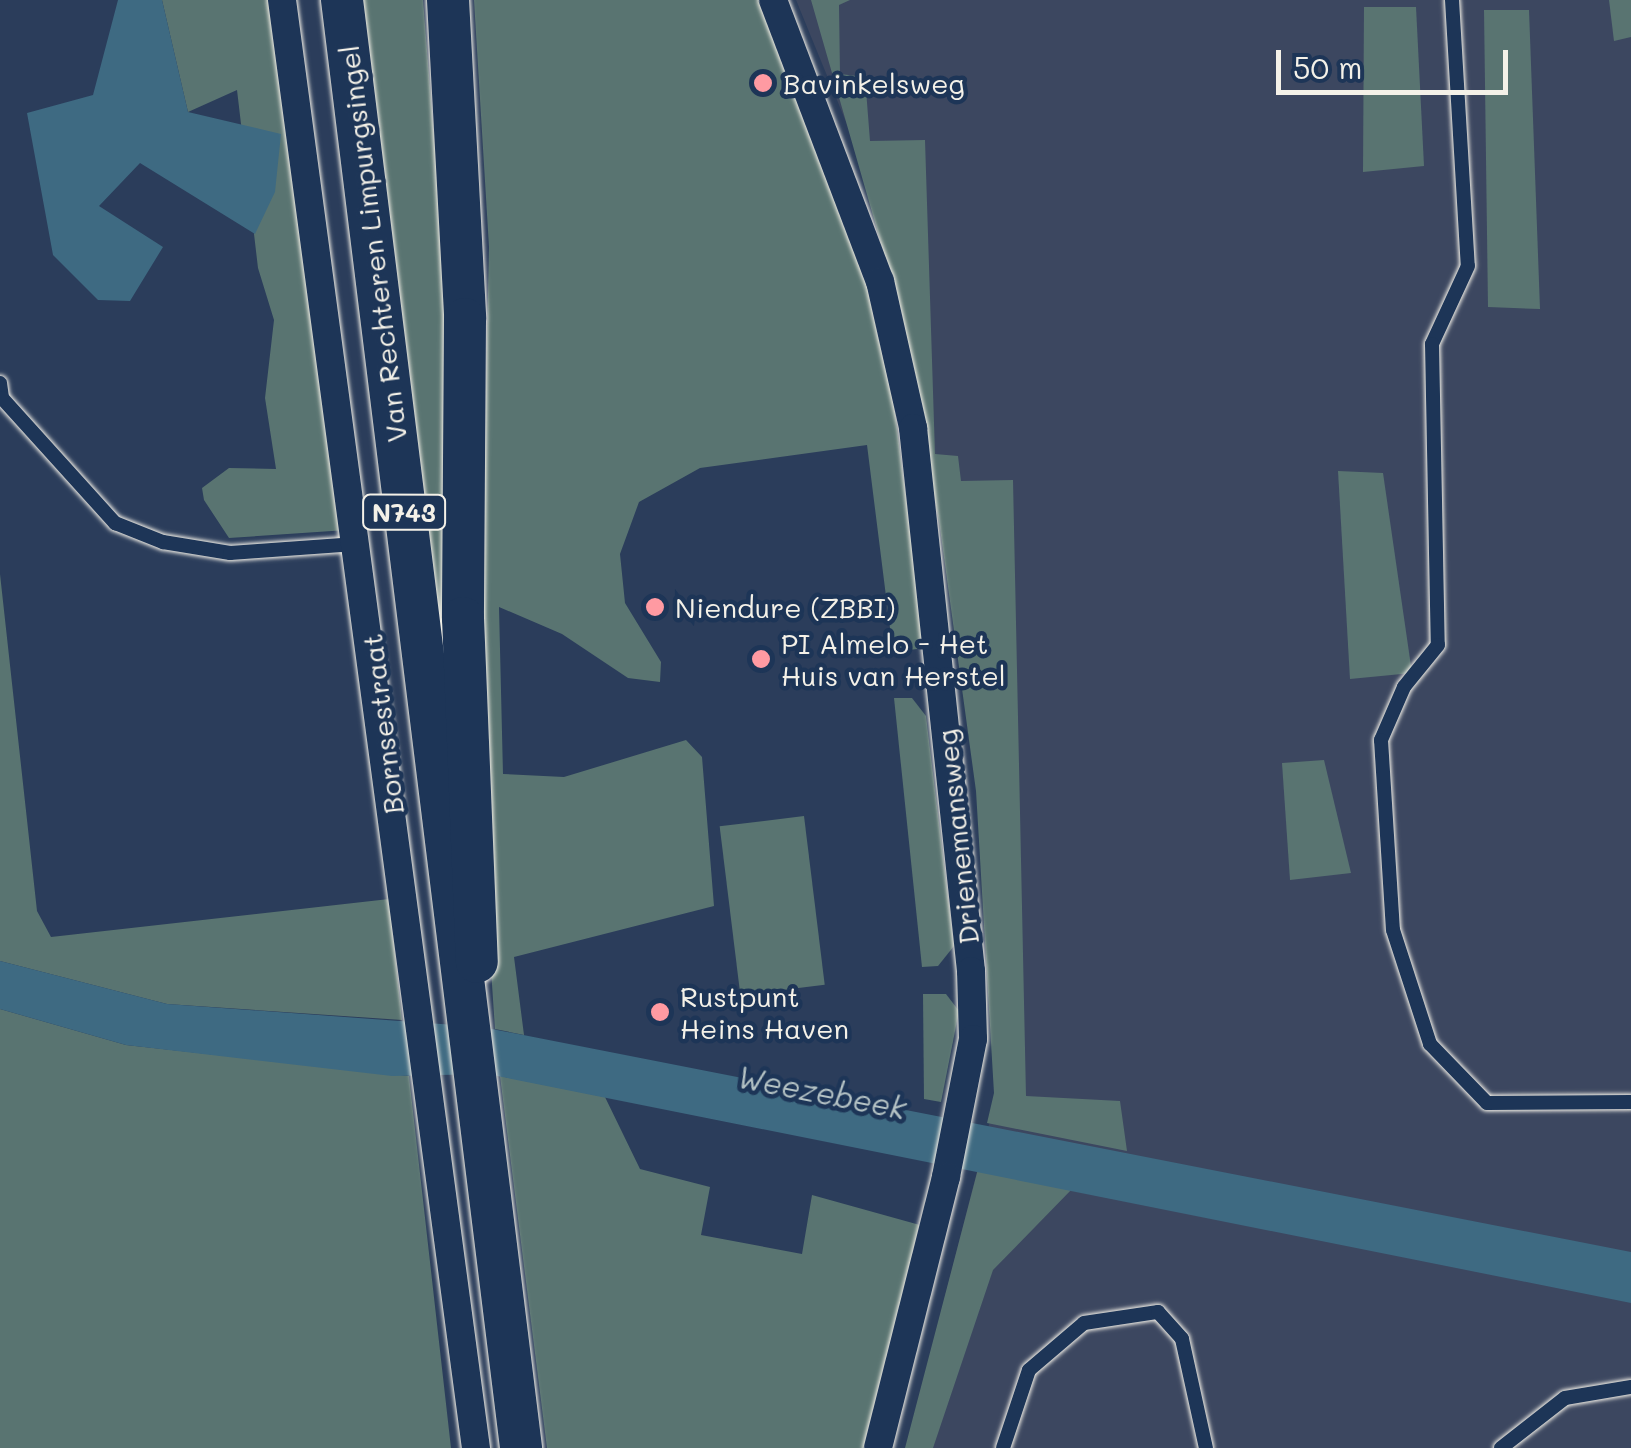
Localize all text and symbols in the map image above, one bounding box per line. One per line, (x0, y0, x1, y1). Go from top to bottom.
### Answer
scale bar (1281, 30, 1514, 92)
street label: Van Rechteren Limpurgsingel (331, 44, 413, 444)
text: 50 m (1293, 47, 1363, 87)
place label: Bavinkelsweg (783, 66, 965, 100)
marker: Bavinkelsweg (752, 72, 774, 94)
road number: N743 (362, 492, 446, 532)
place label: Niendure (ZBBI) (675, 590, 895, 624)
marker: Niendure (ZBBI) (644, 596, 666, 618)
place label: PI Almelo - Het Huis van Herstel (781, 626, 1006, 692)
street label: Bornsestraat (354, 632, 410, 816)
marker: PI Almelo - Het Huis van Herstel (750, 648, 772, 670)
street label: Drienemansweg (929, 728, 985, 946)
place label: Rustpunt Heins Haven (680, 979, 849, 1045)
marker: Rustpunt Heins Haven (649, 1001, 671, 1023)
water label: Weezebeek (735, 1058, 909, 1126)

